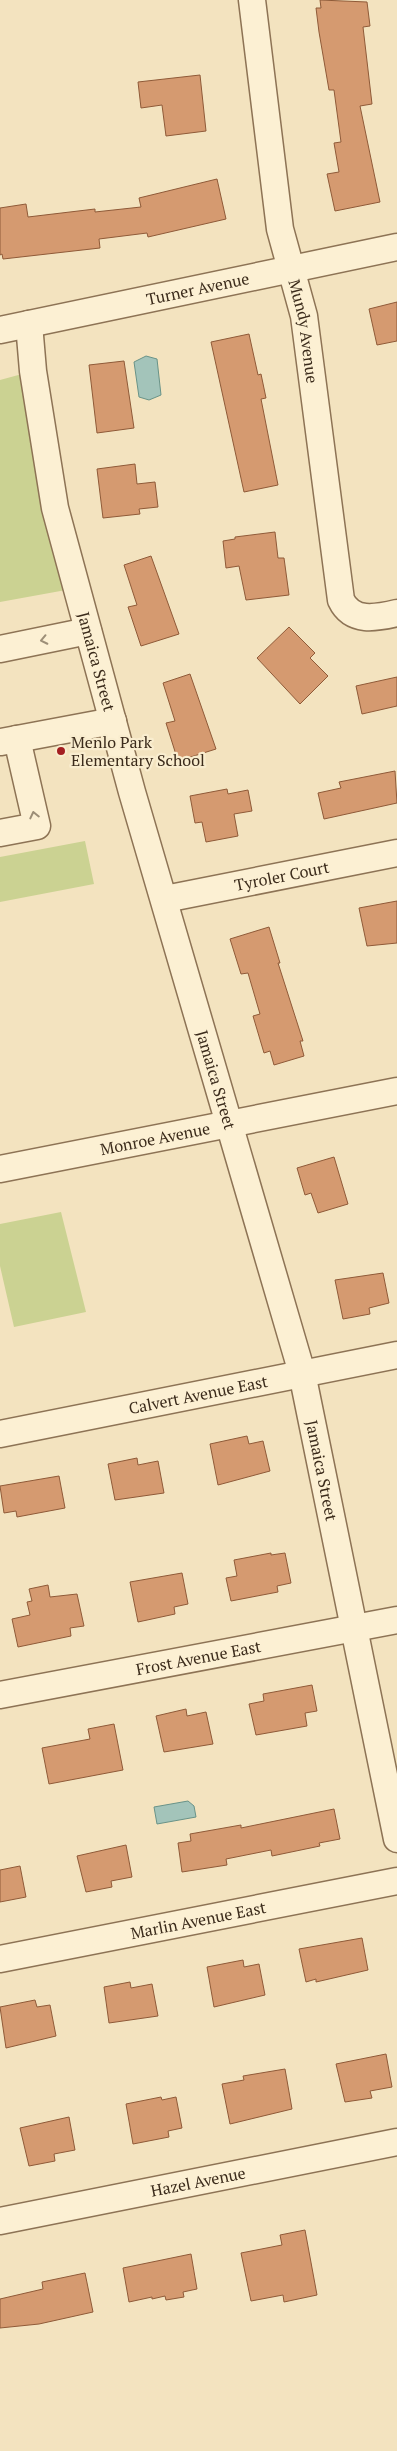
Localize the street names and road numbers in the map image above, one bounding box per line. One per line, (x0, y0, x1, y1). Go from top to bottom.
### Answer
street label: Turner Avenue (144, 267, 251, 310)
street label: Mundy Avenue (283, 277, 324, 385)
street label: Jamaica Street (73, 609, 121, 714)
street label: Tyroler Court (232, 856, 331, 896)
street label: Jamaica Street (191, 1027, 241, 1132)
street label: Monroe Avenue (98, 1117, 212, 1160)
street label: Calvert Avenue East (127, 1370, 270, 1419)
street label: Jamaica Street (301, 1418, 343, 1523)
street label: Frost Avenue East (134, 1635, 263, 1680)
street label: Marlin Avenue East (129, 1896, 268, 1944)
street label: Hazel Avenue (149, 2161, 247, 2202)

